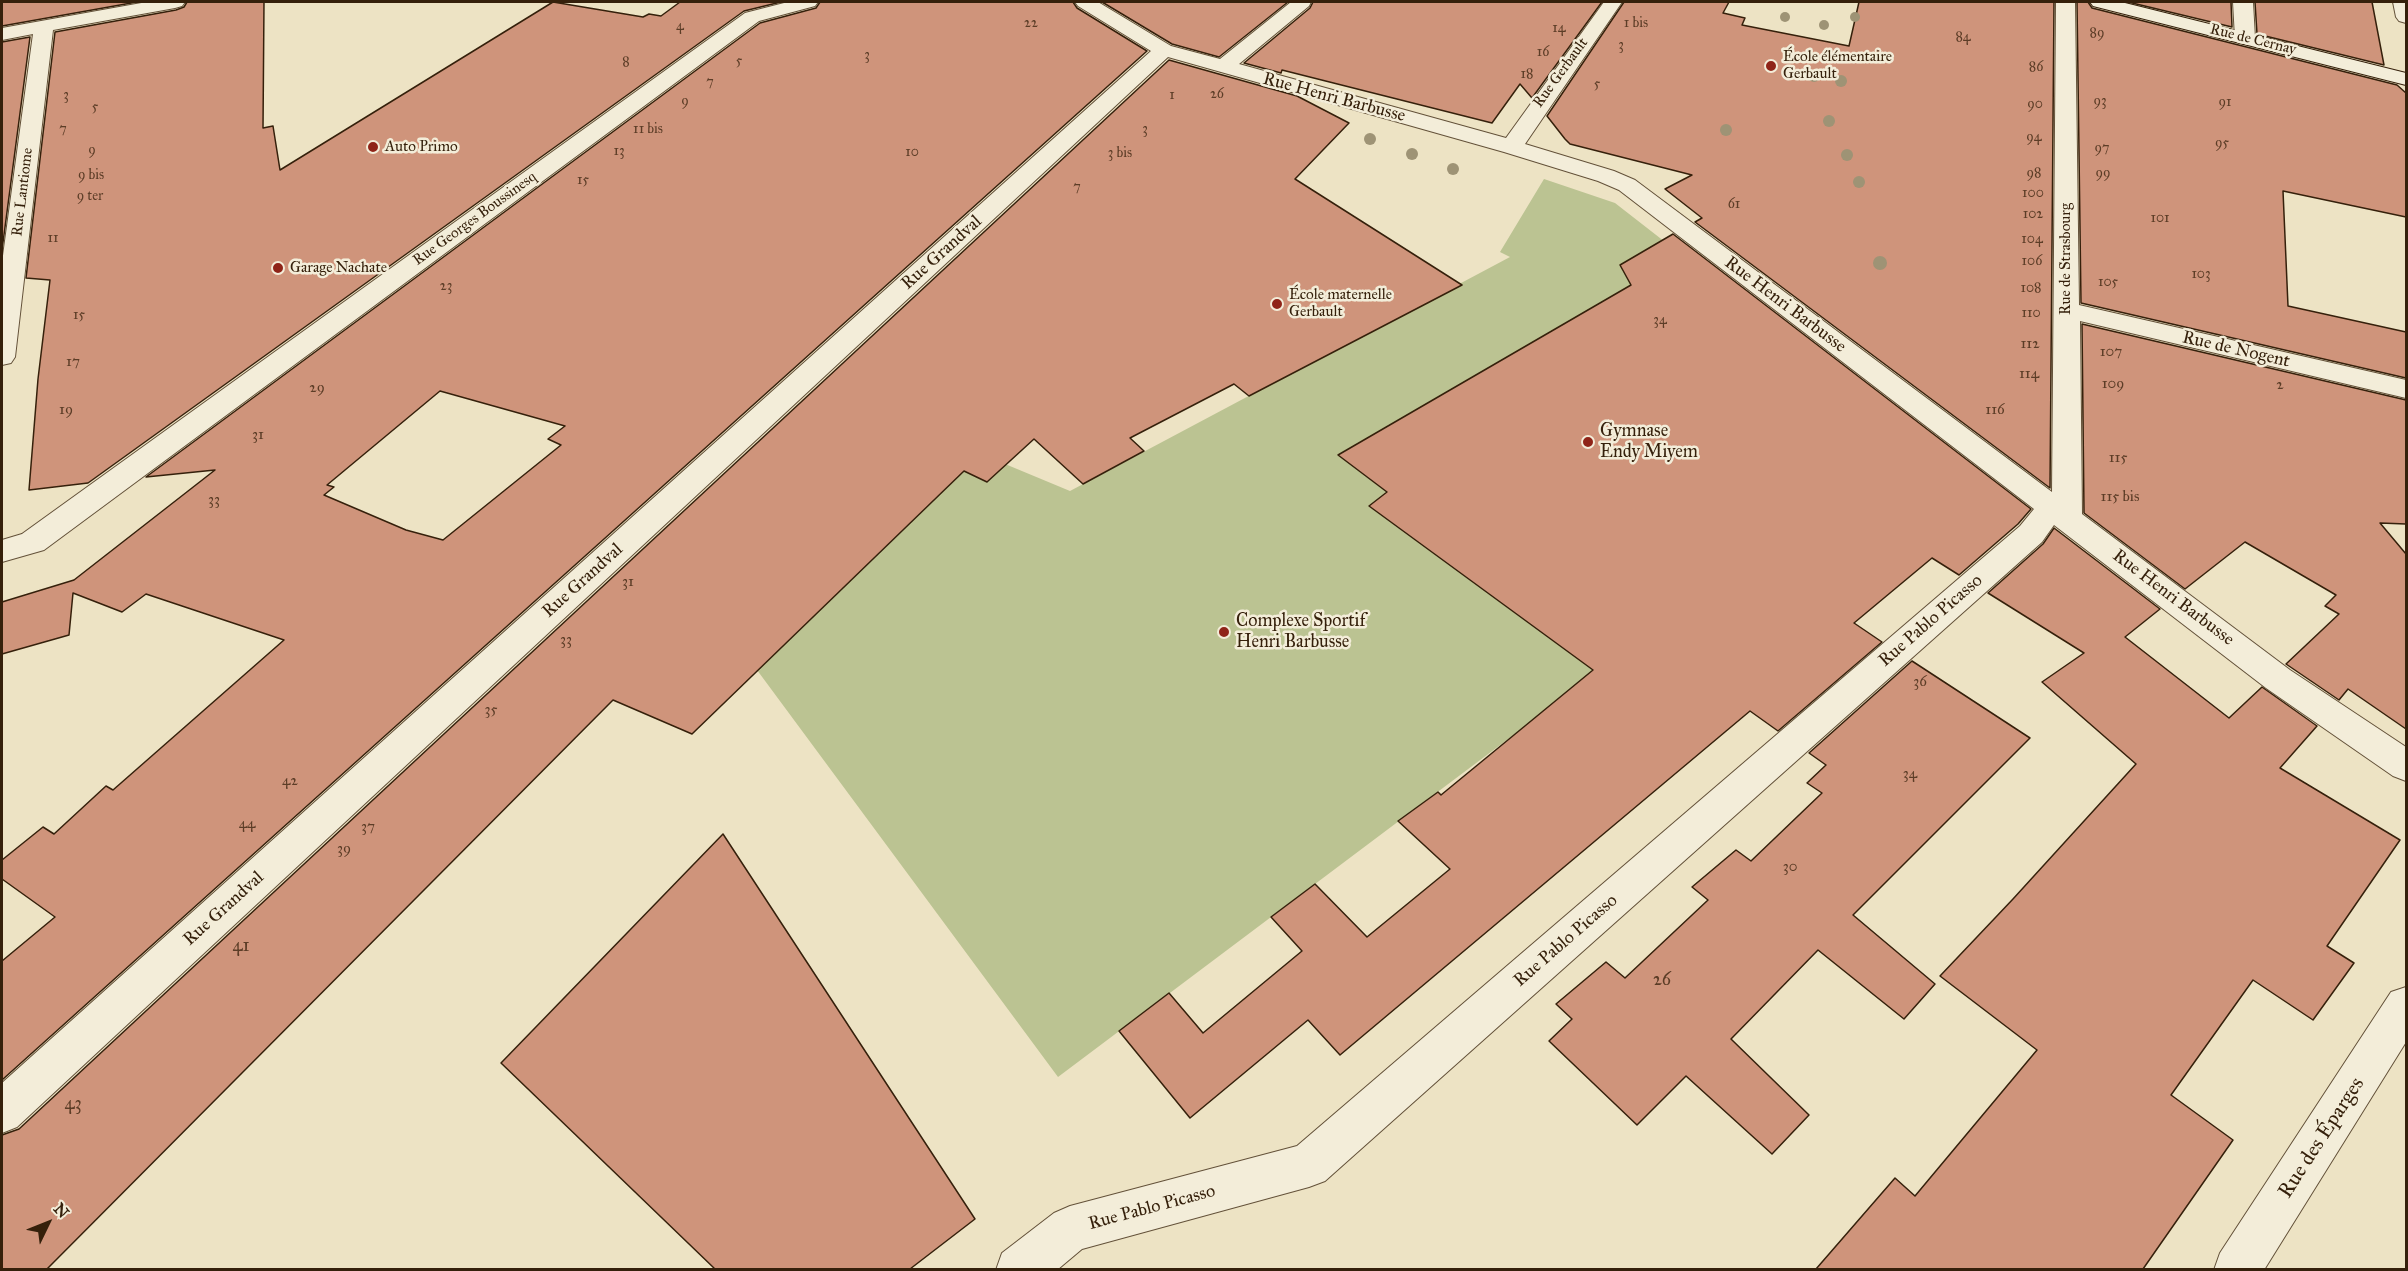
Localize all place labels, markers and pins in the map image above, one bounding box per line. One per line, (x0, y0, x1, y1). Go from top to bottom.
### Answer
place label: École élémentaire Gerbault (1783, 48, 1892, 83)
marker: École élémentaire Gerbault (1764, 59, 1778, 73)
place label: Auto Primo (385, 138, 458, 156)
marker: Auto Primo (366, 140, 380, 154)
place label: Garage Nachate (290, 259, 387, 277)
marker: Garage Nachate (271, 261, 285, 275)
place label: École maternelle Gerbault (1289, 286, 1392, 321)
marker: École maternelle Gerbault (1270, 297, 1284, 311)
place label: Gymnase Endy Miyem (1600, 421, 1698, 464)
marker: Gymnase Endy Miyem (1581, 435, 1595, 449)
place label: Complexe Sportif Henri Barbusse (1236, 611, 1366, 654)
marker: Complexe Sportif Henri Barbusse (1217, 625, 1231, 639)

